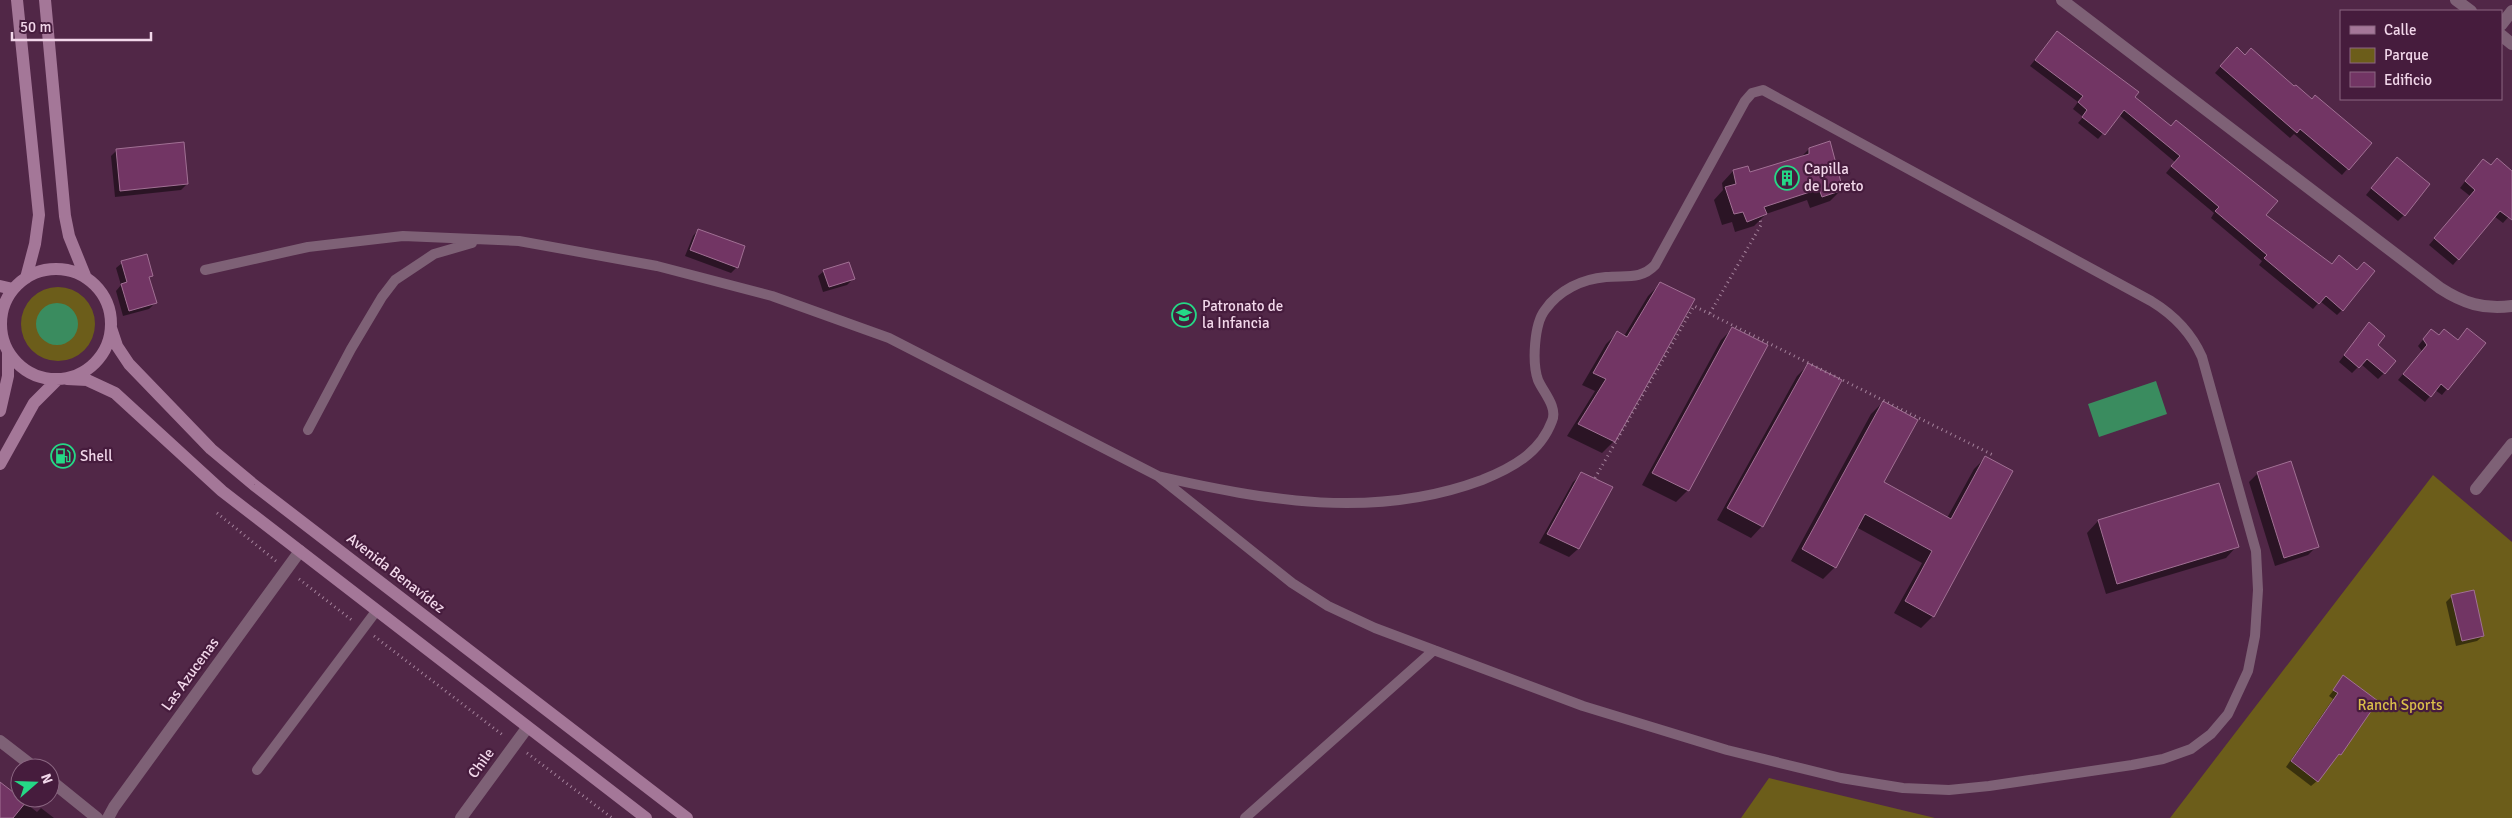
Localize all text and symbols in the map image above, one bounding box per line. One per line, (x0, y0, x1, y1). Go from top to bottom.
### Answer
scale bar (12, 10, 151, 42)
legend (2340, 10, 2502, 100)
text: 50 m (20, 18, 51, 36)
text: Calle (2384, 21, 2417, 39)
text: Parque (2384, 46, 2429, 64)
text: Edificio (2384, 71, 2432, 89)
place label: Capilla de Loreto (1804, 160, 1864, 195)
building icon: Capilla de Loreto (1774, 165, 1800, 191)
place label: Patronato de la Infancia (1202, 297, 1283, 332)
school or university icon: Patronato de la Infancia (1171, 302, 1197, 328)
fuel station icon: Shell (50, 443, 76, 469)
place label: Shell (80, 447, 113, 465)
street label: Avenida Benavídez (343, 529, 449, 617)
street label: Las Azucenas (157, 634, 223, 714)
park label: Ranch Sports (2358, 696, 2443, 714)
street label: Chile (464, 744, 498, 782)
north arrow (10, 758, 60, 808)
text: N (37, 771, 56, 786)

